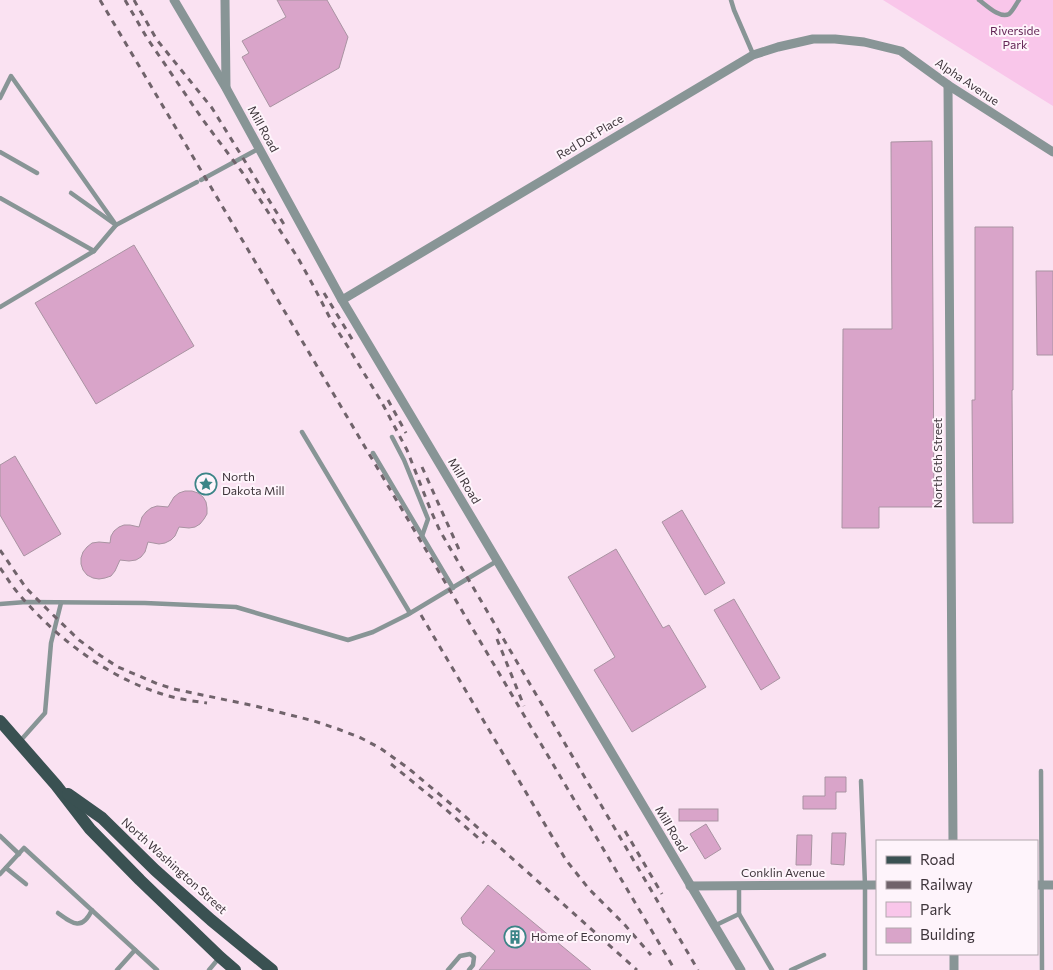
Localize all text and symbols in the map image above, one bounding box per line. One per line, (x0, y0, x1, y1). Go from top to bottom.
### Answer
park label: Riverside Park (990, 23, 1040, 51)
street label: Alpha Avenue (933, 55, 1002, 108)
street label: Mill Road (245, 103, 282, 154)
street label: Red Dot Place (554, 111, 625, 162)
street label: North 6th Street (930, 418, 944, 508)
street label: Mill Road (446, 455, 484, 506)
place label: North Dakota Mill (222, 469, 285, 497)
place icon: North Dakota Mill (194, 472, 218, 496)
street label: Mill Road (653, 803, 691, 854)
street label: North Washington Street (119, 814, 230, 916)
legend (876, 840, 1038, 955)
text: Road (920, 850, 955, 868)
street label: Conklin Avenue (741, 865, 825, 879)
text: Railway (920, 875, 973, 893)
text: Park (920, 900, 951, 918)
building icon: Home of Economy (503, 925, 527, 949)
text: Building (920, 925, 975, 943)
place label: Home of Economy (531, 929, 631, 943)

